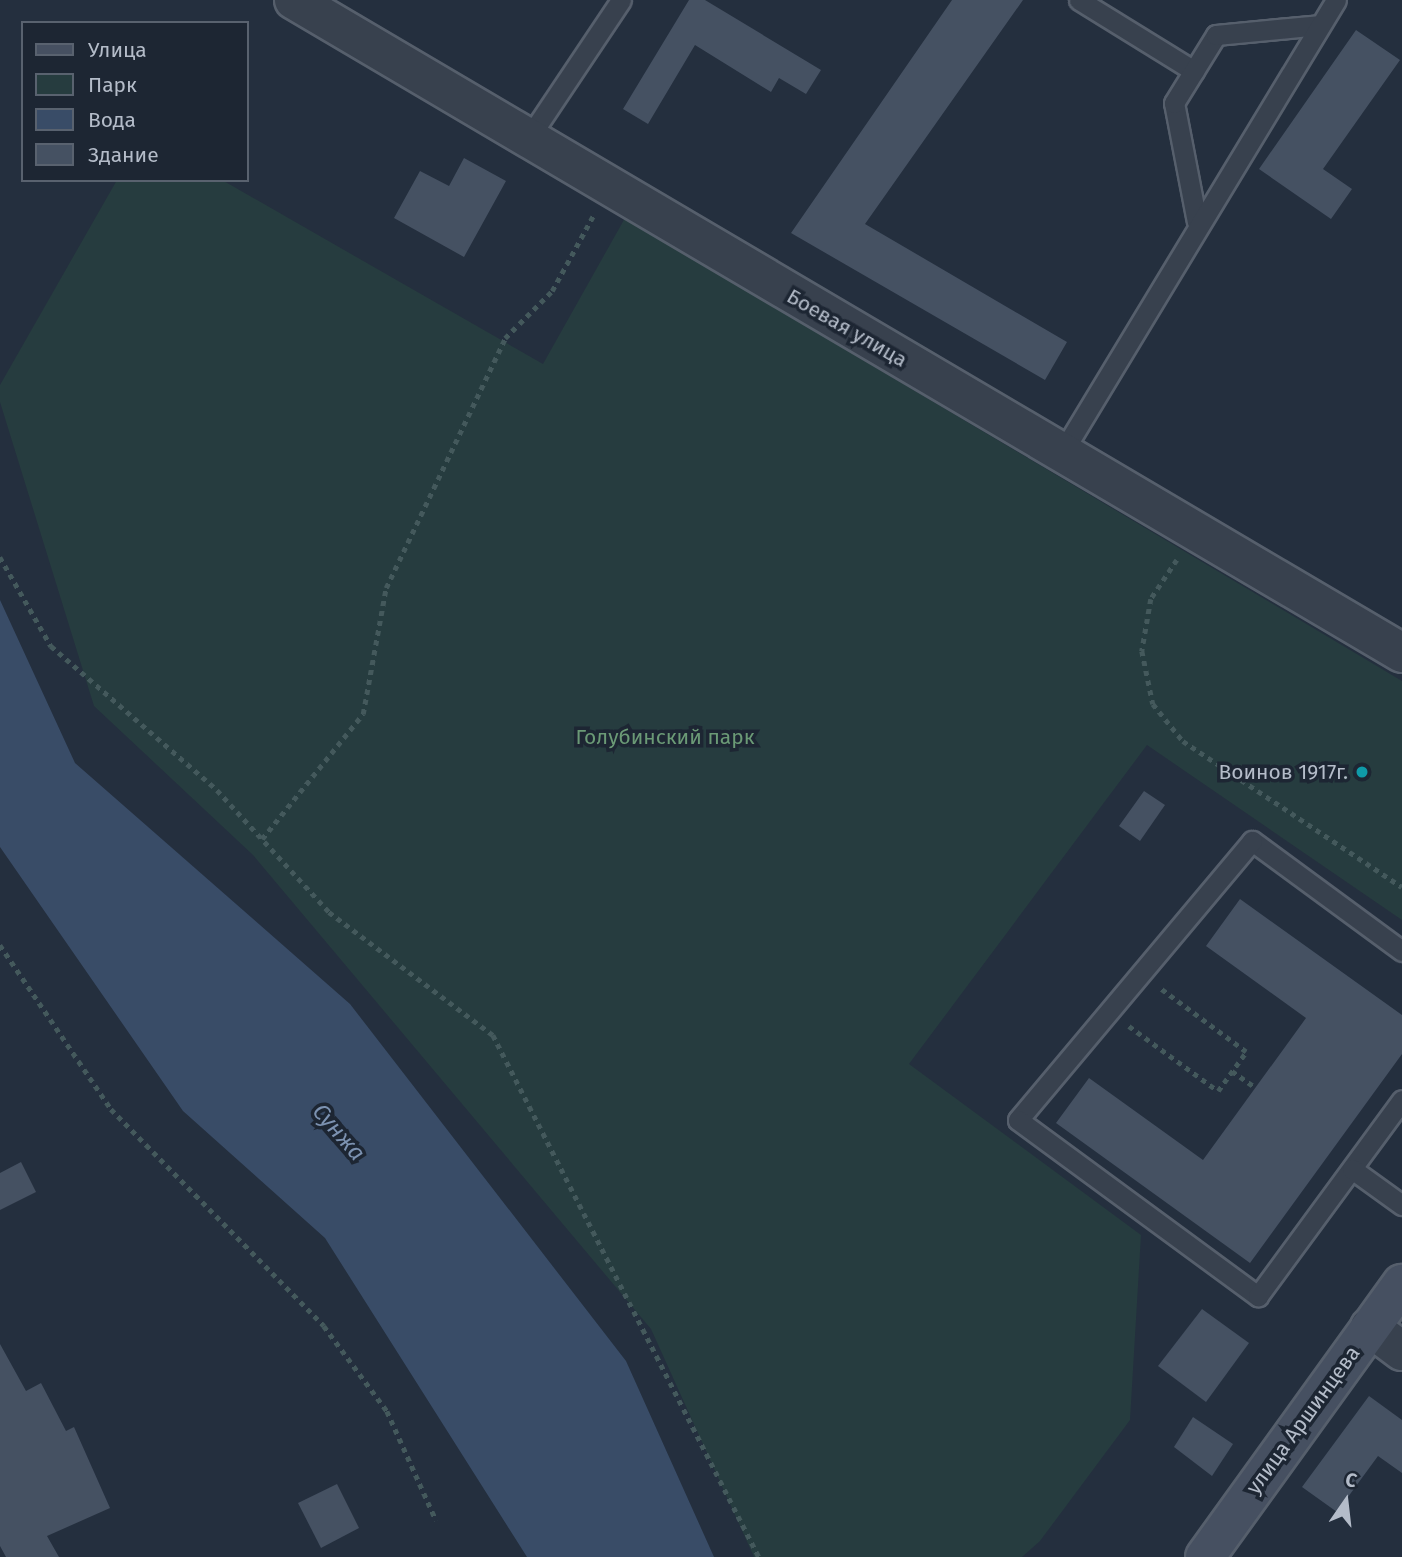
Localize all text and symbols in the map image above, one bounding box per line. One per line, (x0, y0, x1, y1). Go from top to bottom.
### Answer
legend (21, 21, 248, 182)
text: Улица (88, 37, 147, 63)
text: Парк (88, 72, 137, 98)
text: Вода (88, 107, 136, 133)
text: Здание (88, 142, 159, 168)
street label: Боевая улица (782, 283, 912, 373)
park label: Голубинский парк (575, 724, 755, 750)
place label: Воинов 1917г. (1218, 759, 1348, 785)
marker: Воинов 1917г. (1354, 764, 1370, 780)
water label: Сунжа (307, 1098, 371, 1166)
street label: улица Аршинцева (1241, 1341, 1365, 1499)
north arrow (1311, 1466, 1381, 1536)
text: С (1343, 1468, 1359, 1493)

